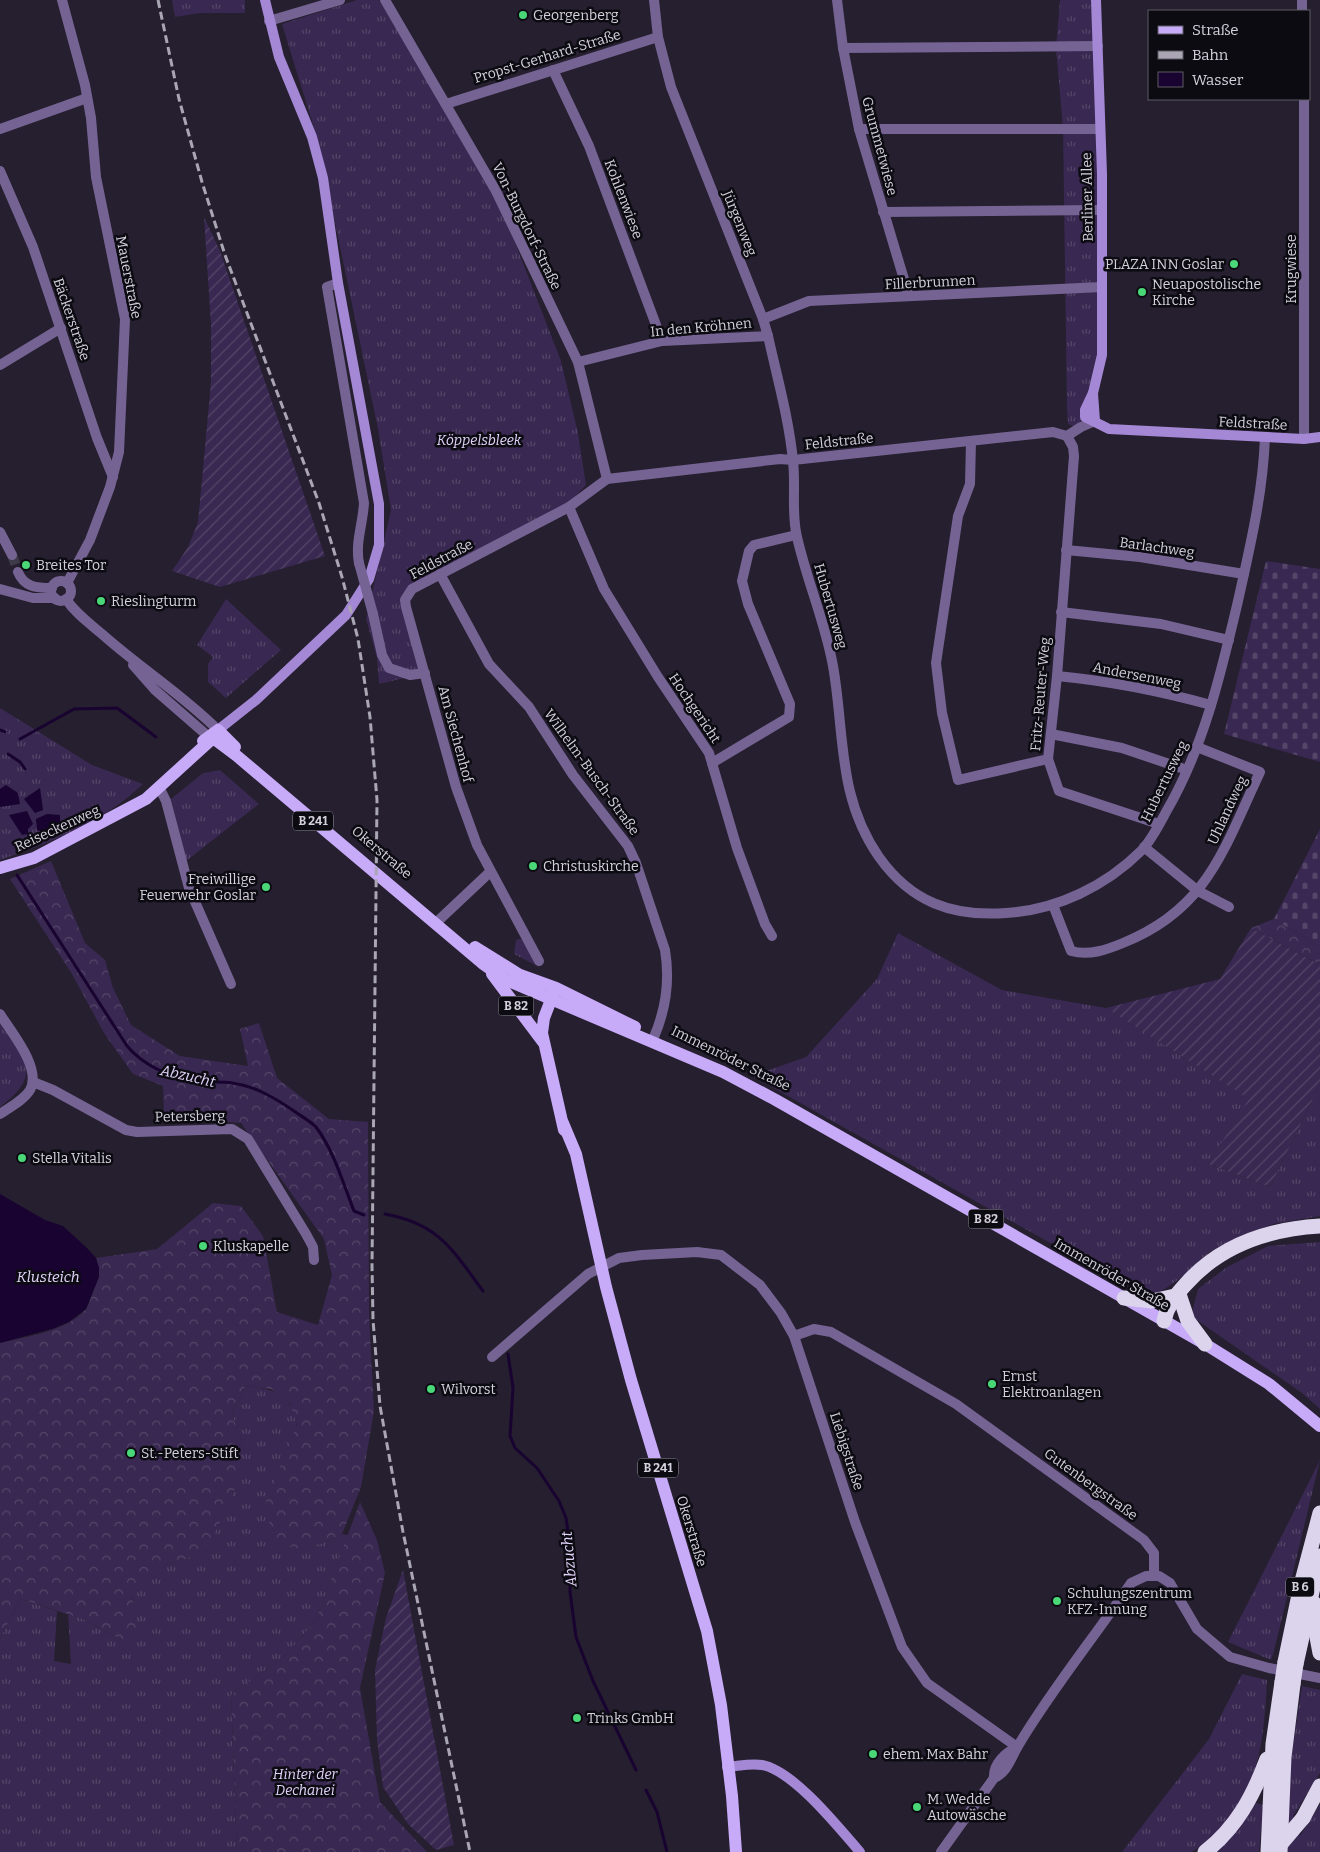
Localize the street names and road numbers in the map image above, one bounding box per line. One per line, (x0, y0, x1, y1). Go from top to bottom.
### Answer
street label: Propst-Gerhard-Straße (472, 26, 623, 87)
street label: Grummetwiese (858, 95, 901, 197)
street label: Berliner Allee (1078, 152, 1097, 242)
street label: Kohlenwiese (601, 157, 646, 241)
street label: Von-Burgdorf-Straße (488, 160, 565, 293)
street label: Jürgenweg (718, 187, 760, 259)
street label: Mauerstraße (112, 234, 145, 320)
street label: Krugwiese (1283, 234, 1300, 304)
street label: Fillerbrunnen (884, 272, 976, 293)
street label: Bäckerstraße (49, 276, 94, 363)
street label: In den Kröhnen (650, 315, 753, 340)
street label: Feldstraße (1218, 413, 1288, 434)
street label: Feldstraße (804, 429, 874, 454)
street label: Barlachweg (1118, 534, 1196, 561)
street label: Feldstraße (407, 536, 476, 583)
street label: Hubertusweg (810, 561, 851, 651)
street label: Fritz-Reuter-Weg (1027, 636, 1054, 752)
street label: Andersenweg (1091, 659, 1183, 692)
street label: Hochgericht (665, 670, 724, 747)
street label: Am Siechenhof (434, 684, 477, 785)
street label: Wilhelm-Busch-Straße (540, 706, 643, 839)
street label: Hubertusweg (1137, 738, 1192, 825)
street label: Uhlandweg (1204, 773, 1251, 847)
street label: Reiseckenweg (12, 801, 103, 856)
road number: B 241 (293, 811, 333, 830)
street label: Okerstraße (348, 822, 415, 882)
road number: B 82 (498, 996, 534, 1016)
street label: Immenröder Straße (668, 1022, 793, 1095)
street label: Petersberg (155, 1107, 226, 1126)
road number: B 82 (968, 1210, 1004, 1228)
street label: Immenröder Straße (1051, 1234, 1172, 1314)
street label: Liebigstraße (826, 1410, 867, 1492)
street label: Gutenbergstraße (1041, 1445, 1141, 1524)
road number: B 241 (638, 1459, 678, 1478)
street label: Okerstraße (673, 1494, 710, 1569)
road number: B 6 (1286, 1578, 1314, 1596)

